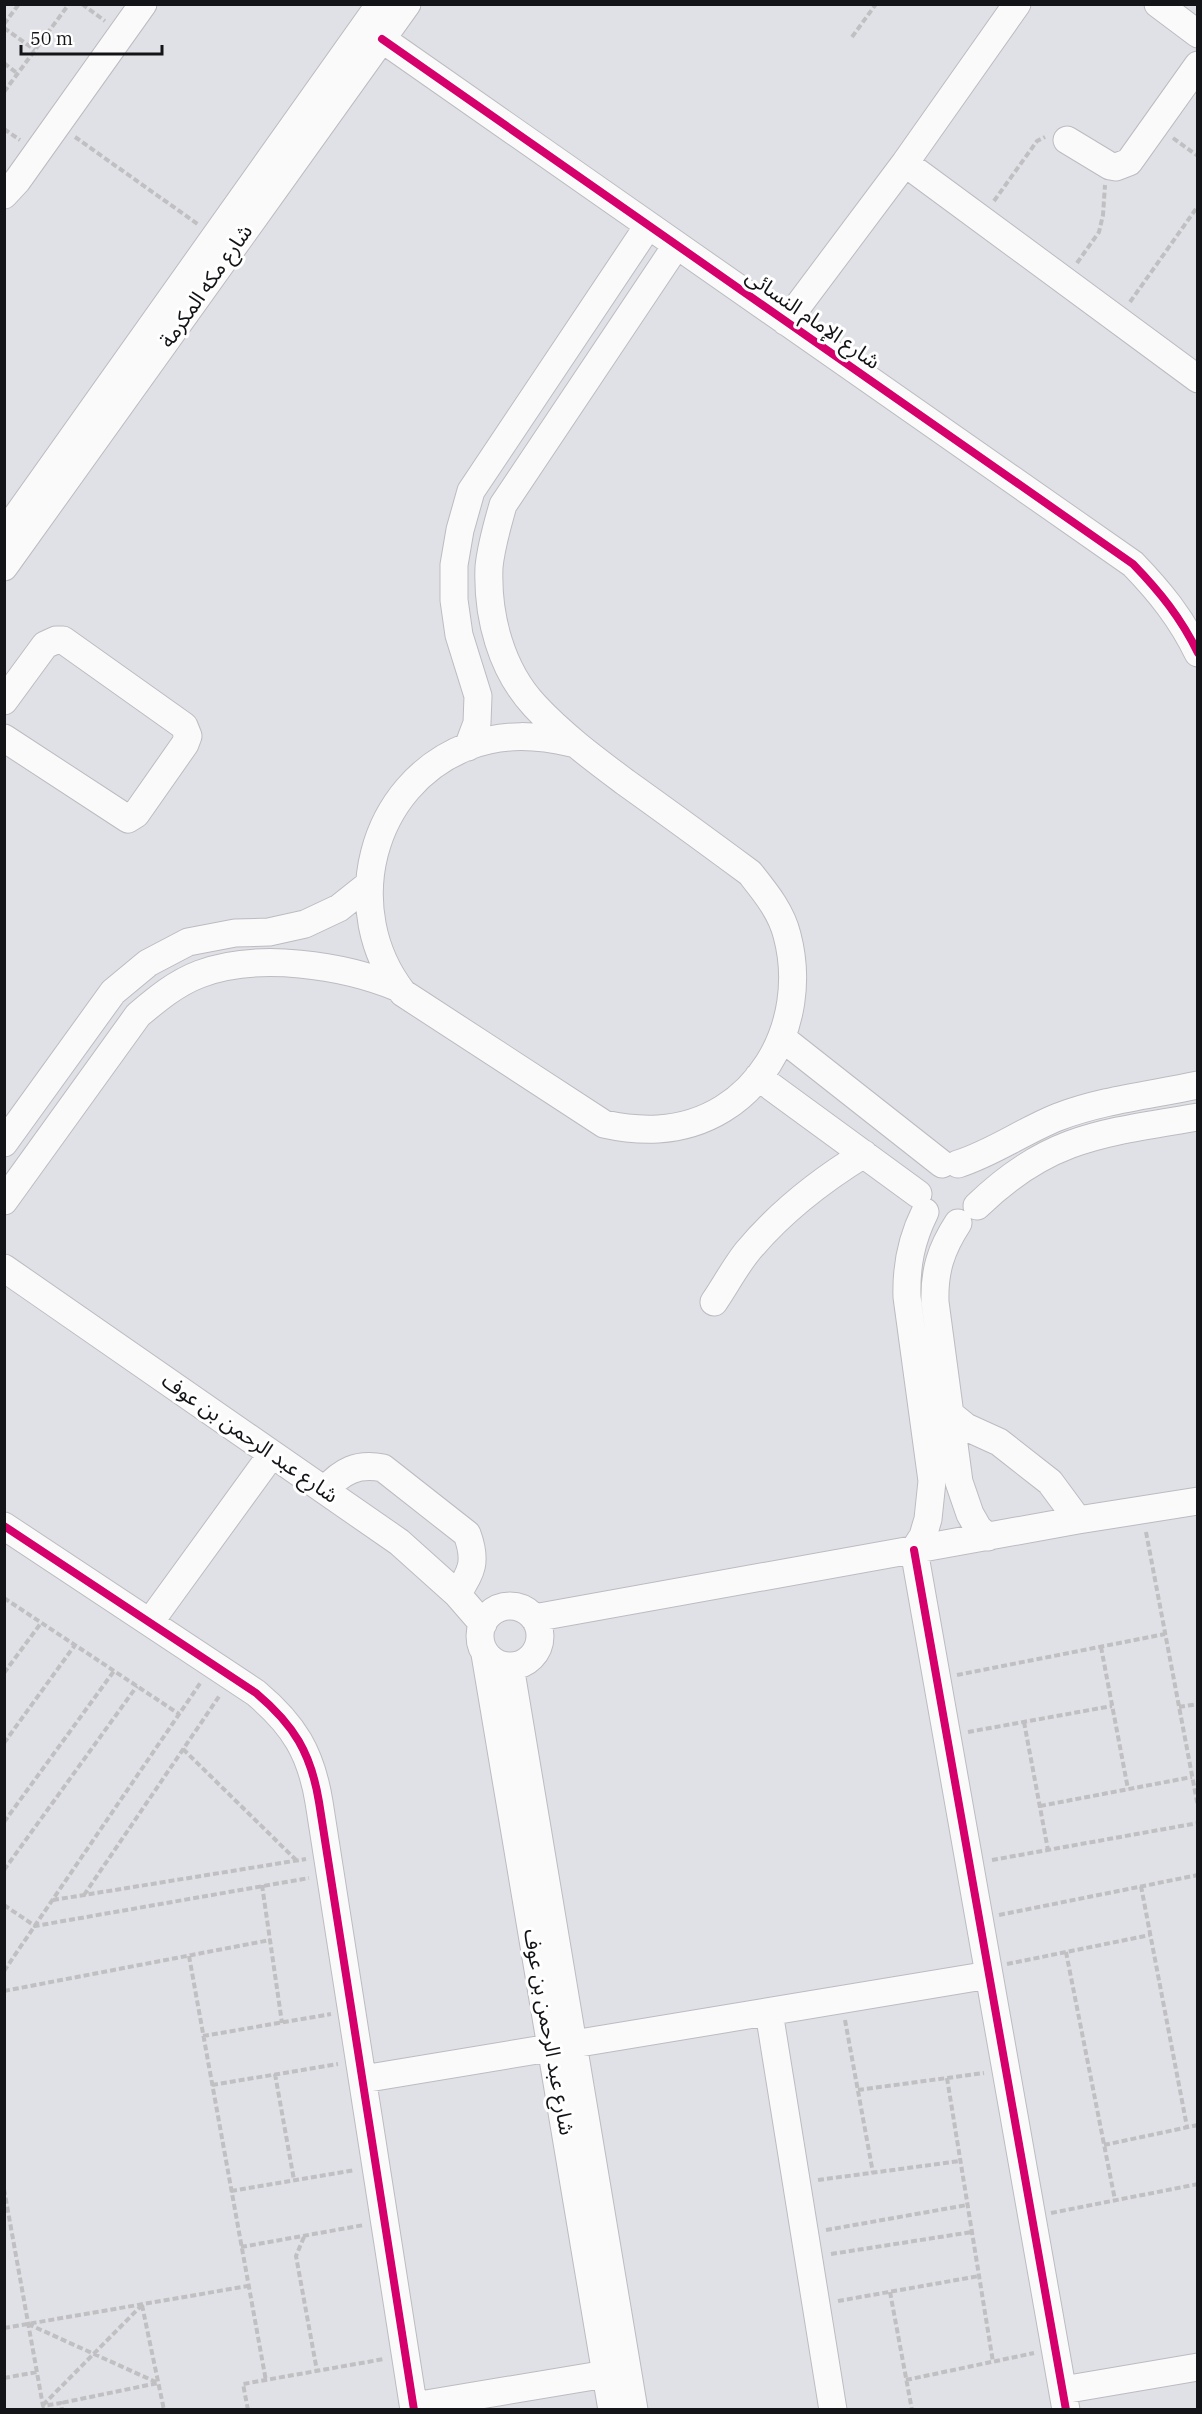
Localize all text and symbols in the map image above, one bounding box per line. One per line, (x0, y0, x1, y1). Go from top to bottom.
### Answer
scale bar (21, 18, 162, 56)
text: 50 m (30, 27, 73, 50)
street label: شارع مكه المكرمة (152, 218, 260, 354)
street label: شارع الإمام النسائى (739, 261, 886, 377)
street label: شارع عبد الرحمن بن عوف (156, 1366, 344, 1510)
street label: شارع عبد الرحمن بن عوف (516, 1926, 582, 2138)

